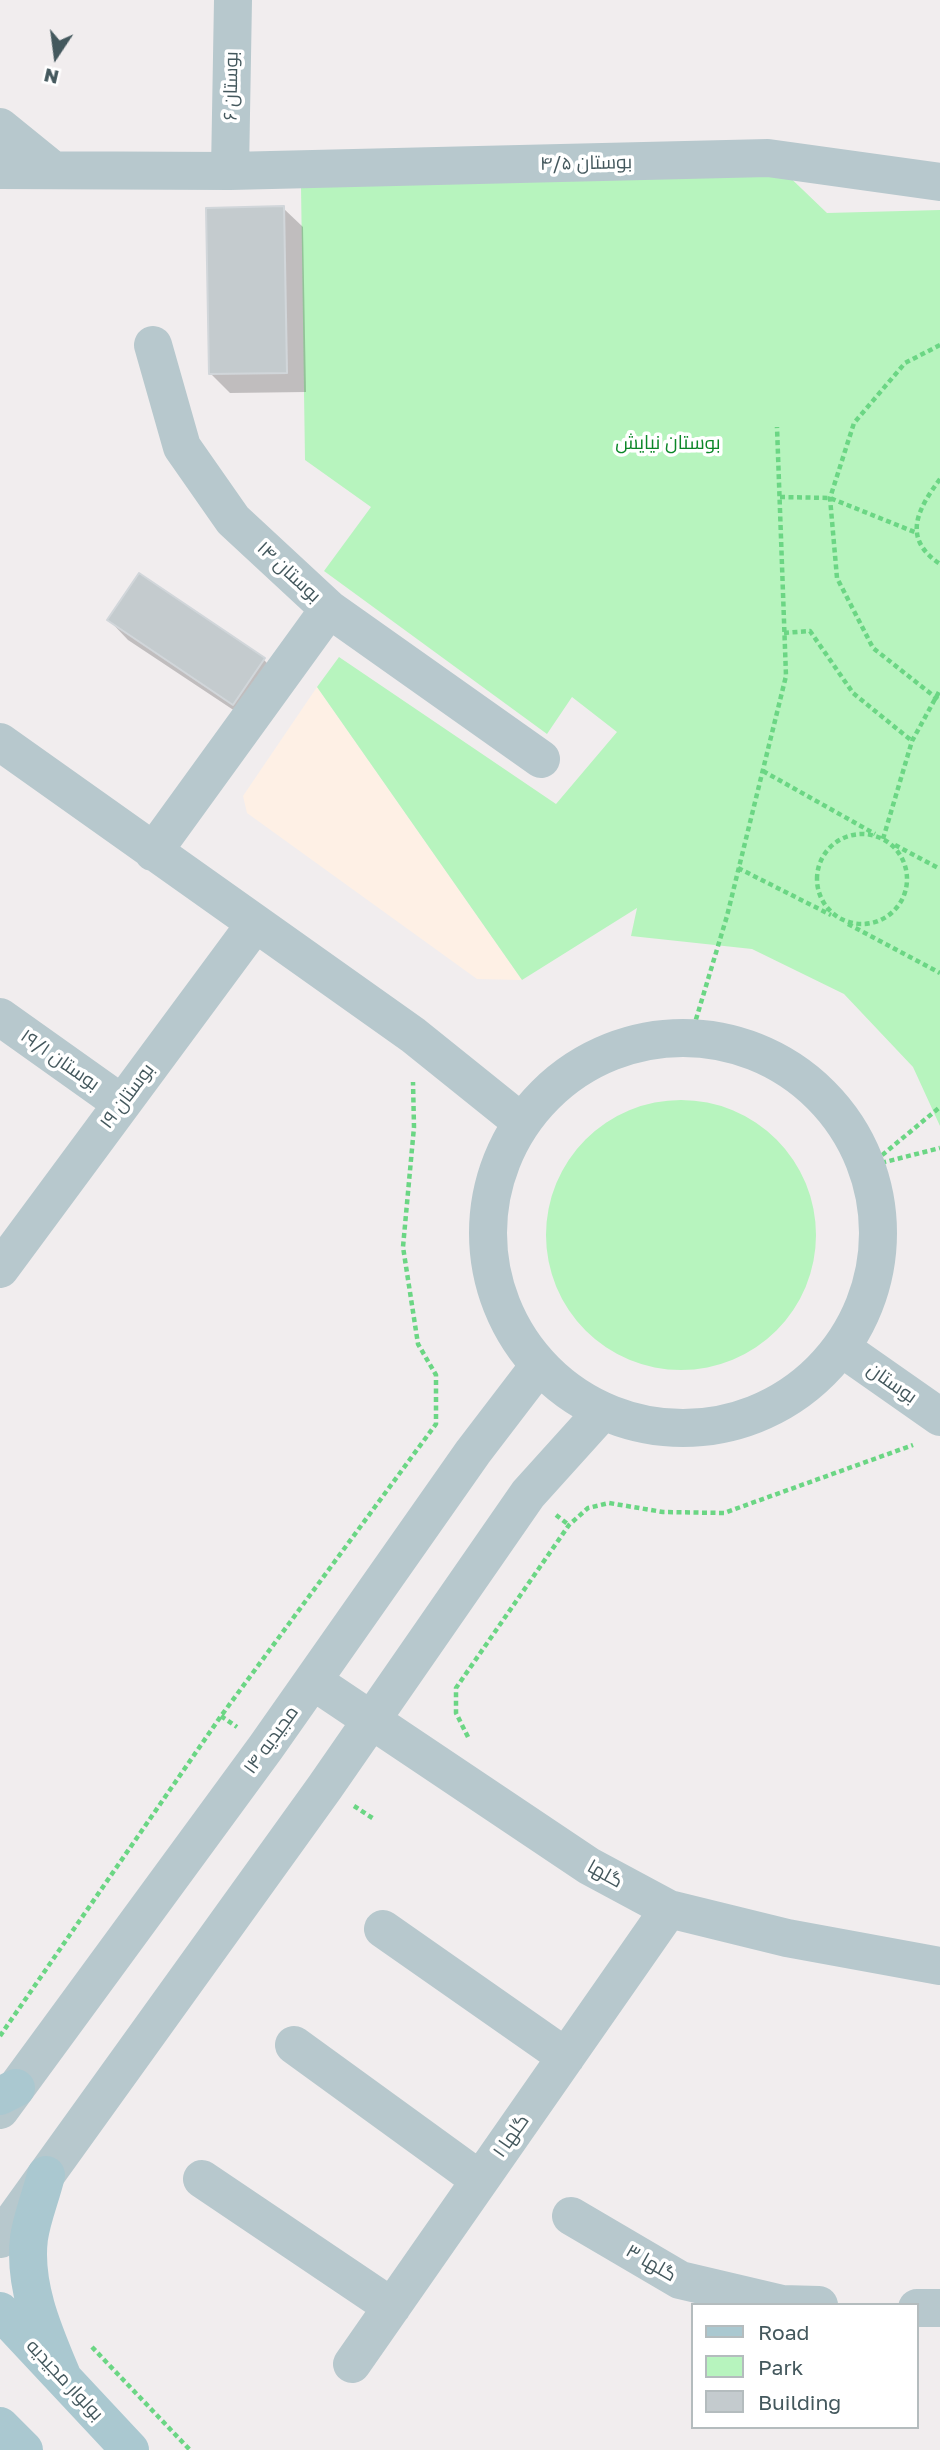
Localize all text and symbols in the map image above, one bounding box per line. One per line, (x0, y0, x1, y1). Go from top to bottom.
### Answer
north arrow (21, 21, 91, 91)
street label: بوستان ۶ (219, 51, 243, 121)
text: N (42, 64, 61, 90)
street label: بوستان ۴/۵ (540, 151, 632, 175)
park label: بوستان نیایش (615, 432, 721, 454)
street label: بوستان ۱۴ (252, 537, 326, 607)
street label: بوستان ۱۹/۱ (16, 1025, 104, 1095)
street label: بوستان ۱۹ (95, 1059, 159, 1133)
street label: بوستان (863, 1358, 921, 1408)
street label: مجیدیه ۱۴ (239, 1701, 303, 1779)
street label: گلها (583, 1855, 627, 1893)
street label: گلها ۱ (488, 2110, 534, 2162)
street label: گلها ۳ (622, 2240, 680, 2286)
legend (692, 2303, 919, 2429)
text: Road (758, 2319, 809, 2345)
street label: بولوار مجیدیه (22, 2335, 108, 2425)
text: Park (758, 2354, 803, 2380)
text: Building (758, 2389, 841, 2415)

